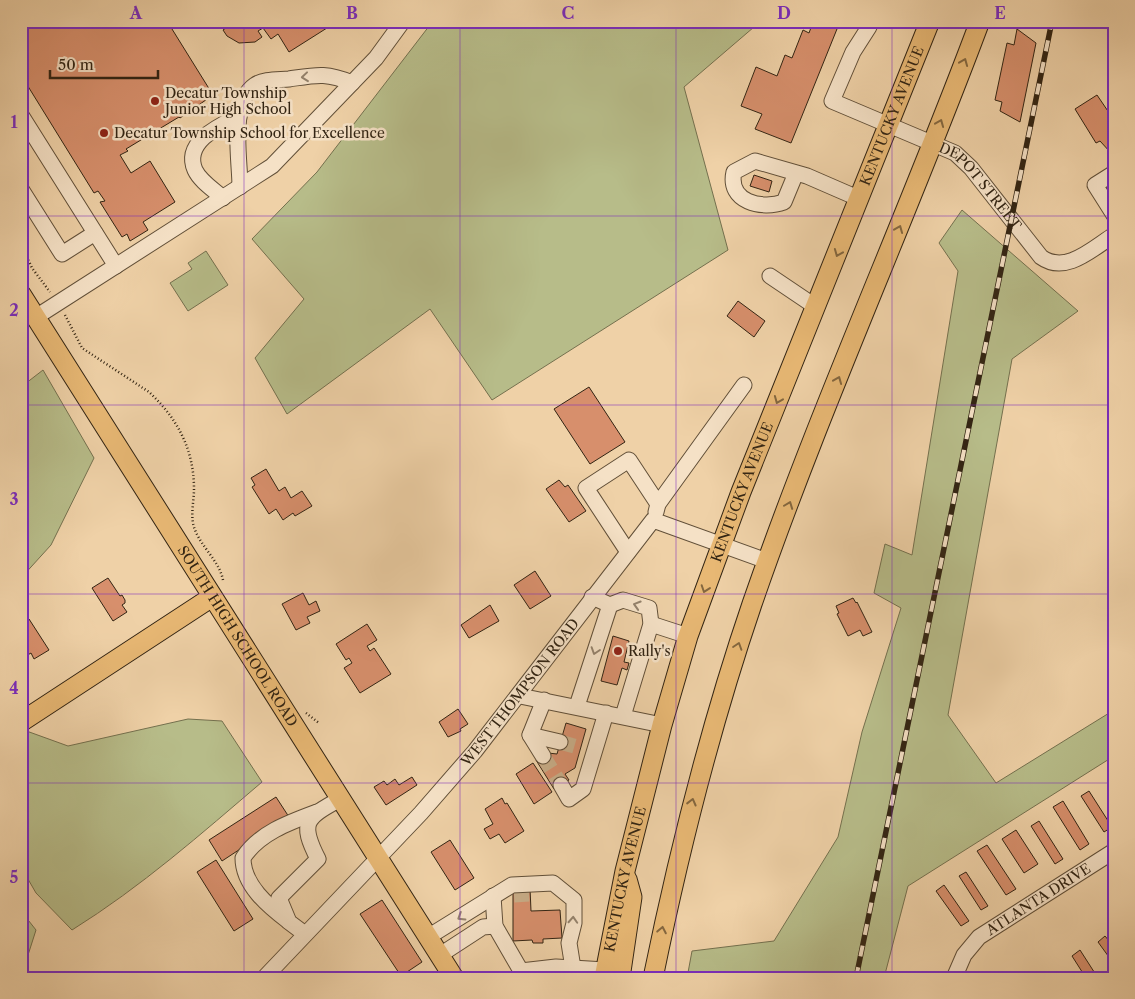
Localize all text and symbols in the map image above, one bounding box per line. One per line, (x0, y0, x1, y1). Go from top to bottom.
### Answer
text: A (129, 3, 143, 23)
text: B (346, 3, 358, 23)
text: C (562, 3, 574, 23)
text: D (777, 3, 791, 23)
text: E (994, 3, 1006, 23)
street label: KENTUCKY AVENUE (856, 44, 928, 188)
scale bar (50, 48, 158, 80)
text: 50 m (58, 55, 94, 74)
one-way arrow (958, 58, 969, 67)
one-way arrow (301, 71, 309, 82)
place label: Decatur Township Junior High School (163, 84, 291, 118)
marker: Decatur Township Junior High School (149, 95, 161, 107)
text: 1 (10, 112, 18, 132)
one-way arrow (934, 119, 944, 128)
place label: Decatur Township School for Excellence (114, 124, 385, 142)
marker: Decatur Township School for Excellence (98, 127, 110, 139)
street label: DEPOT STREET (936, 138, 1025, 234)
one-way arrow (892, 225, 903, 234)
one-way arrow (833, 248, 844, 257)
text: 2 (9, 300, 19, 320)
one-way arrow (832, 376, 842, 385)
one-way arrow (774, 395, 785, 404)
street label: KENTUCKY AVENUE (707, 420, 777, 565)
text: 3 (9, 489, 19, 509)
one-way arrow (783, 501, 793, 510)
street label: SOUTH HIGH SCHOOL ROAD (174, 542, 302, 730)
one-way arrow (700, 584, 710, 593)
one-way arrow (633, 600, 642, 610)
street label: WEST THOMPSON ROAD (456, 615, 583, 771)
place label: Rally's (628, 642, 671, 660)
one-way arrow (733, 643, 743, 651)
marker: Rally's (612, 645, 624, 657)
one-way arrow (590, 647, 600, 655)
text: 4 (9, 678, 19, 698)
one-way arrow (686, 798, 697, 807)
street label: KENTUCKY AVENUE (600, 805, 650, 954)
street label: ATLANTA DRIVE (982, 859, 1094, 940)
text: 5 (10, 867, 19, 887)
one-way arrow (457, 910, 466, 920)
one-way arrow (568, 915, 579, 923)
one-way arrow (657, 925, 667, 934)

